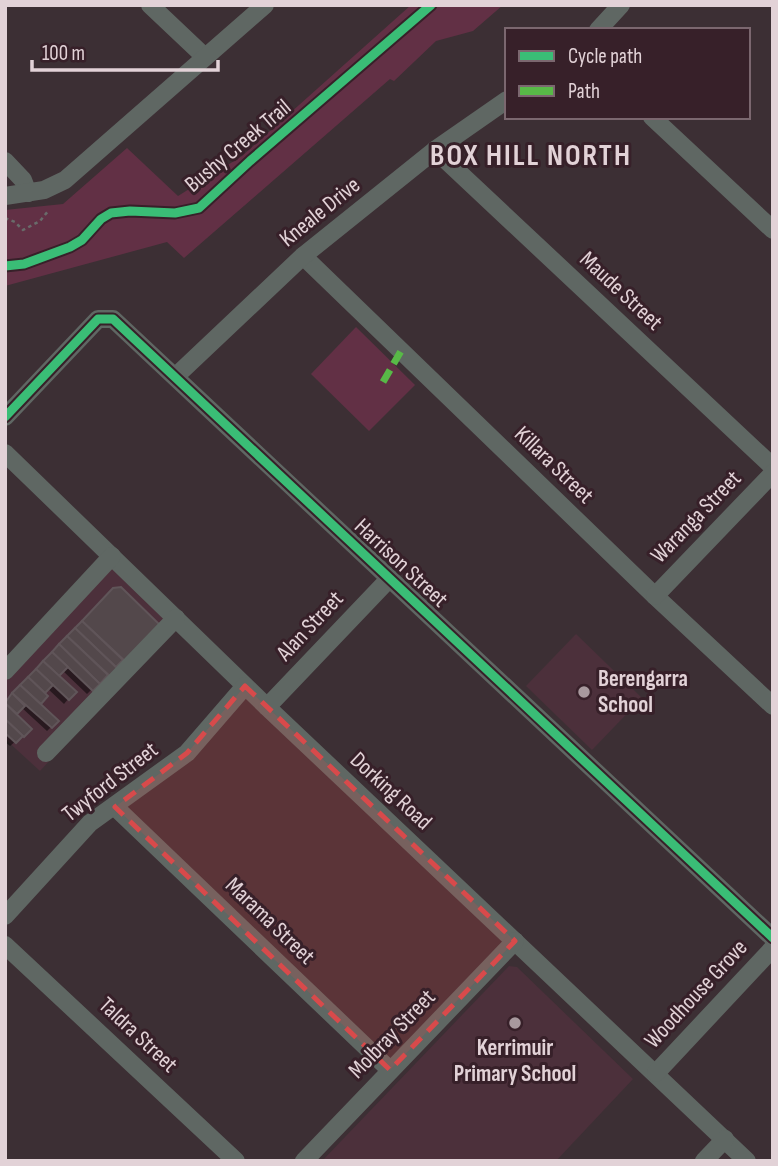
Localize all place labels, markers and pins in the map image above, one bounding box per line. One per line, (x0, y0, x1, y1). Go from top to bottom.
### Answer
place label: Berengarra School (598, 665, 688, 719)
marker: Berengarra School (576, 684, 592, 700)
marker: Kerrimuir Primary School (507, 1015, 523, 1031)
place label: Kerrimuir Primary School (454, 1034, 576, 1088)

